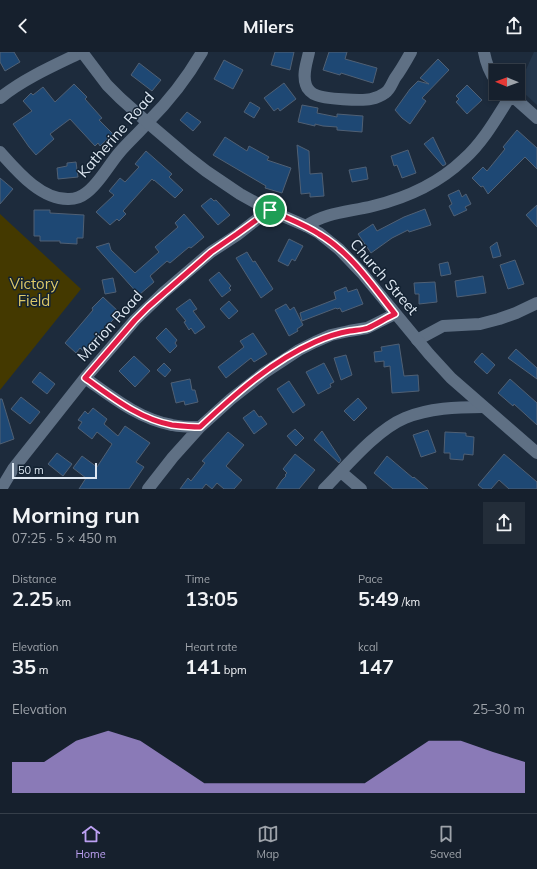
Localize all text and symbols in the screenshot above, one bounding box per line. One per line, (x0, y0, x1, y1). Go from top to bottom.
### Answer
icon: back (12, 15, 34, 37)
text: Milers (243, 15, 294, 38)
icon: share (503, 15, 525, 37)
north arrow (489, 64, 525, 100)
map controls (489, 64, 525, 100)
street label: Katherine Road (73, 88, 158, 181)
pin (253, 193, 287, 227)
icon: arrive (259, 199, 281, 221)
street label: Church Street (346, 235, 423, 319)
park label: Victory Field (9, 274, 59, 310)
street label: Marion Road (73, 286, 146, 365)
scale bar (12, 461, 97, 480)
text: 50 m (18, 463, 44, 477)
text: Morning run (12, 501, 140, 529)
button: share (483, 502, 525, 544)
text: 07:25 · 5 × 450 m (12, 530, 117, 546)
text: Distance (12, 572, 56, 586)
text: Time (185, 572, 210, 586)
text: Pace (358, 572, 383, 586)
text: 2.25 (12, 586, 53, 611)
text: 13:05 (185, 586, 238, 611)
text: 5:49 (358, 586, 399, 611)
text: km (53, 595, 71, 609)
text: /km (399, 595, 420, 609)
text: Elevation (12, 640, 59, 654)
text: Heart rate (185, 640, 237, 654)
text: kcal (358, 640, 378, 654)
text: 35 (12, 654, 36, 679)
text: 141 (185, 654, 221, 679)
text: 147 (358, 654, 394, 679)
text: m (36, 663, 49, 677)
text: bpm (221, 663, 247, 677)
text: Elevation (12, 701, 67, 717)
text: 25–30 m (472, 701, 525, 717)
tab: Home (75, 823, 106, 861)
tab: Map (256, 823, 279, 861)
tab: Saved (430, 823, 462, 861)

